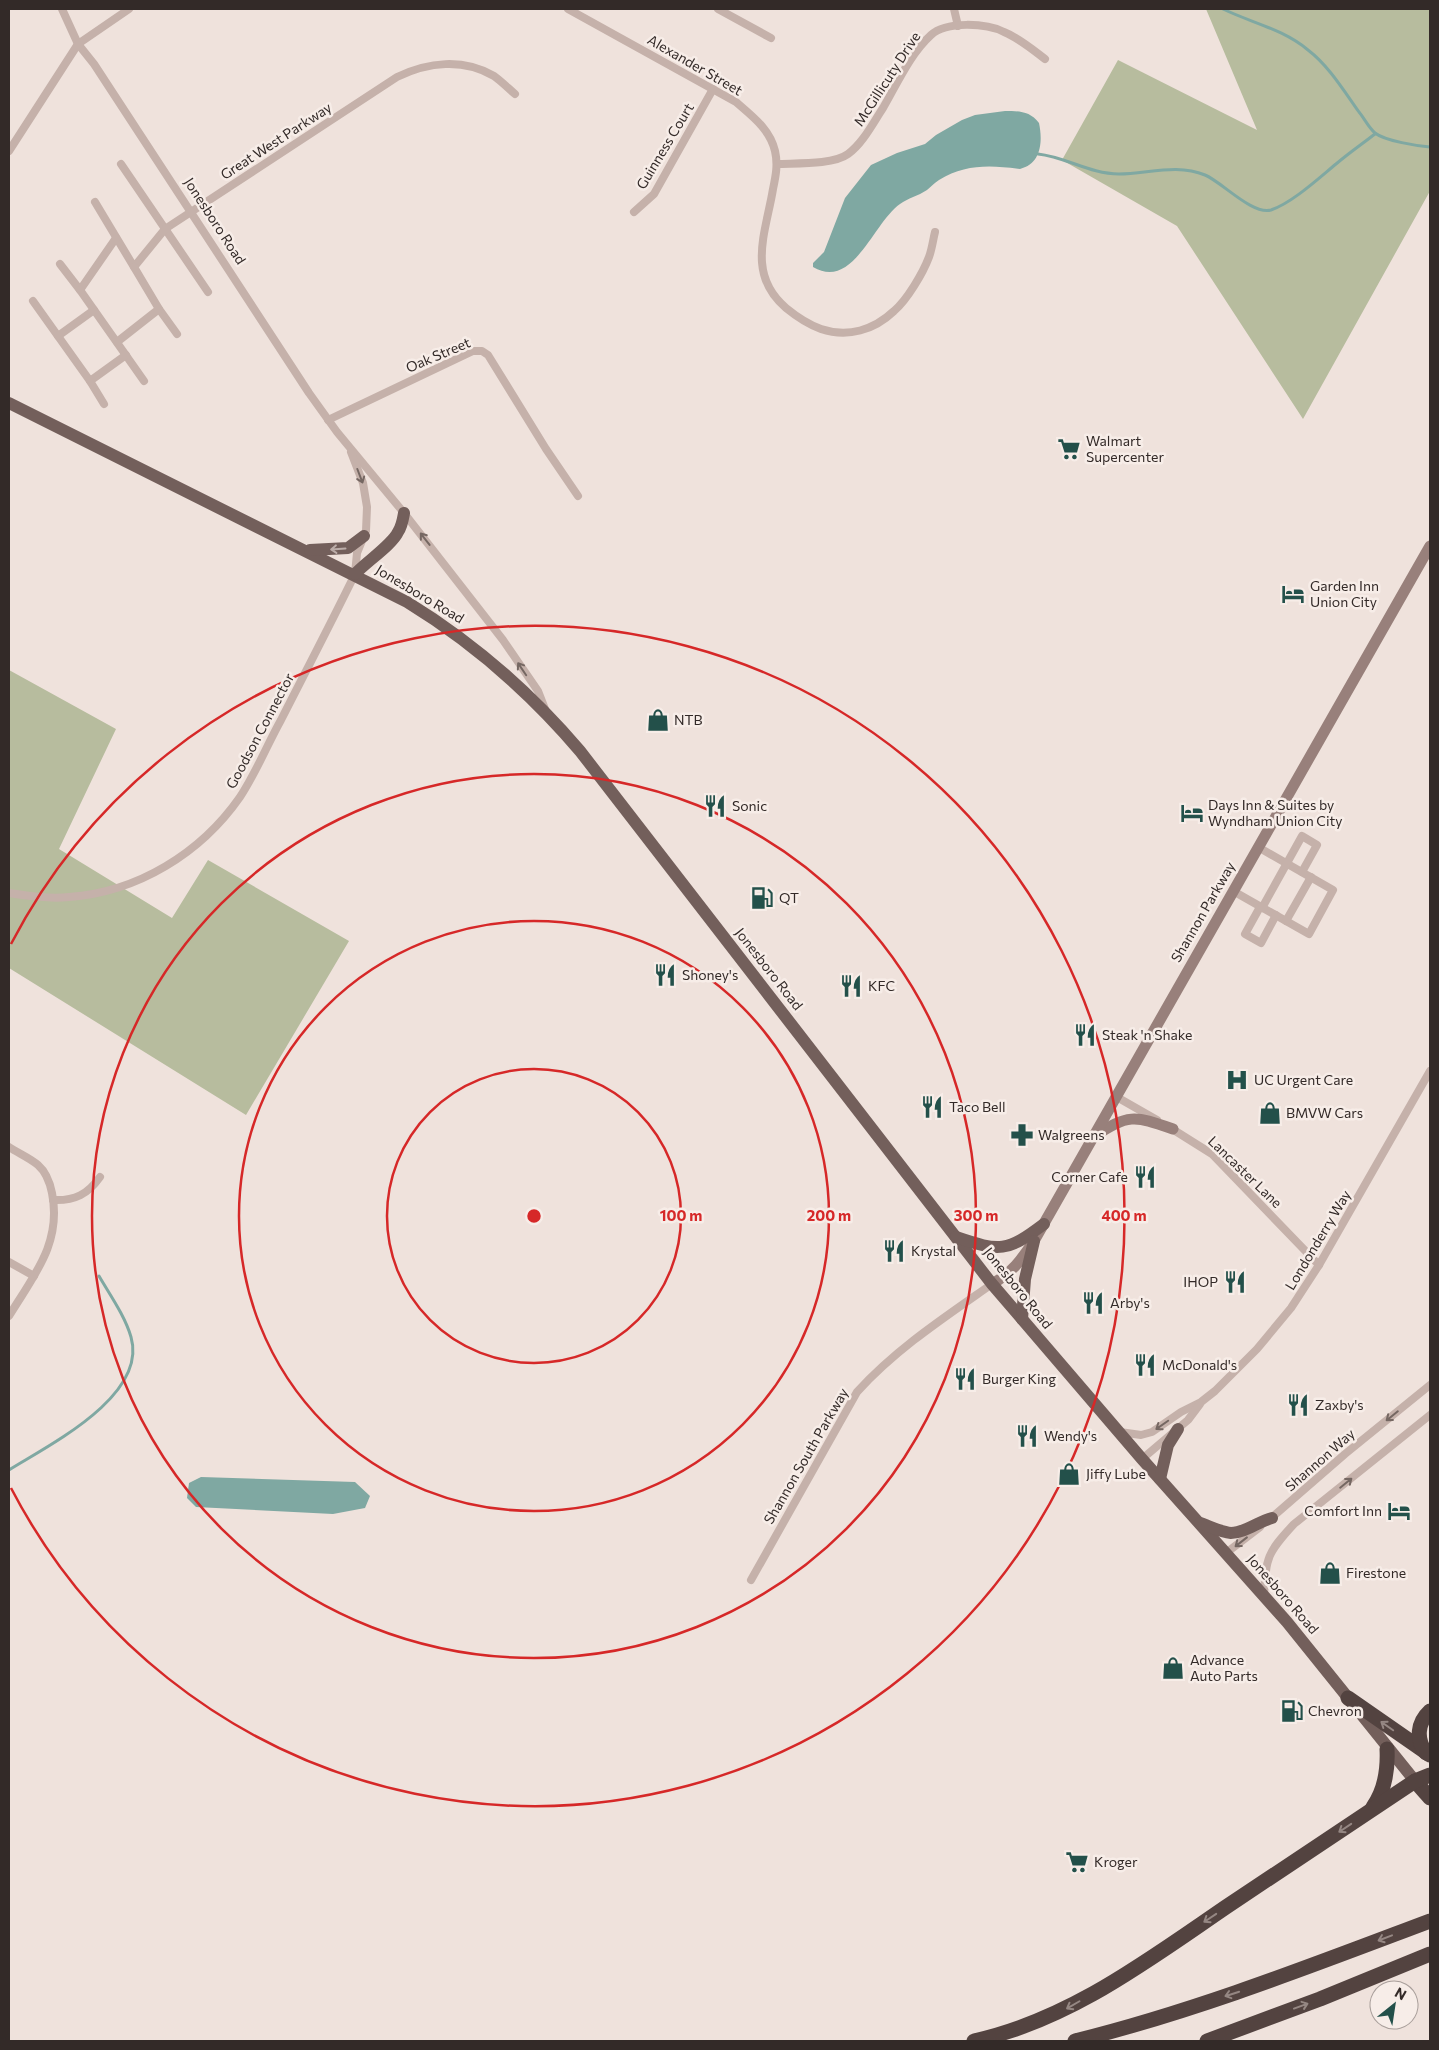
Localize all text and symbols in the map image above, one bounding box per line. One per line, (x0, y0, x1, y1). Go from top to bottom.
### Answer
street label: McGillicuty Drive (850, 28, 923, 129)
street label: Alexander Street (645, 31, 746, 99)
street label: Great West Parkway (217, 98, 334, 183)
street label: Guinness Court (632, 99, 697, 192)
street label: Jonesboro Road (181, 174, 250, 267)
street label: Oak Street (403, 333, 473, 376)
place label: Walmart Supercenter (1086, 432, 1164, 465)
supermarket icon: Walmart Supercenter (1056, 436, 1082, 462)
one-way arrow (356, 468, 365, 483)
one-way arrow (419, 533, 430, 546)
one-way arrow (330, 545, 346, 554)
street label: Jonesboro Road (373, 561, 467, 627)
place label: Garden Inn Union City (1310, 577, 1379, 610)
hotel icon: Garden Inn Union City (1280, 581, 1306, 607)
one-way arrow (517, 662, 527, 676)
street label: Goodson Connector (222, 670, 297, 791)
shop icon: NTB (645, 707, 671, 733)
place label: NTB (674, 711, 703, 728)
restaurant icon: Sonic (702, 793, 728, 819)
place label: Days Inn & Suites by Wyndham Union City (1208, 796, 1343, 829)
place label: Sonic (732, 797, 767, 814)
hotel icon: Days Inn & Suites by Wyndham Union City (1179, 800, 1205, 826)
street label: Shannon Parkway (1167, 858, 1238, 965)
fuel station icon: QT (749, 885, 775, 911)
place label: QT (779, 889, 799, 906)
street label: Jonesboro Road (732, 924, 807, 1013)
restaurant icon: Shoney's (652, 962, 678, 988)
place label: Shoney's (682, 966, 738, 983)
restaurant icon: KFC (838, 973, 864, 999)
place label: KFC (868, 977, 895, 994)
restaurant icon: Steak 'n Shake (1072, 1022, 1098, 1048)
place label: Steak 'n Shake (1102, 1026, 1192, 1043)
hospital icon: UC Urgent Care (1224, 1067, 1250, 1093)
place label: UC Urgent Care (1254, 1071, 1353, 1088)
restaurant icon: Taco Bell (919, 1094, 945, 1120)
place label: Taco Bell (949, 1098, 1006, 1115)
shop icon: BMVW Cars (1257, 1100, 1283, 1126)
place label: BMVW Cars (1286, 1104, 1363, 1121)
pharmacy icon: Walgreens (1009, 1122, 1035, 1148)
place label: Walgreens (1038, 1126, 1105, 1143)
street label: Lancaster Lane (1205, 1132, 1286, 1211)
restaurant icon: Corner Cafe (1132, 1164, 1158, 1190)
place label: Corner Cafe (1051, 1168, 1128, 1185)
street label: Londonderry Way (1281, 1187, 1354, 1293)
text: 100 m (660, 1206, 702, 1224)
text: 200 m (807, 1206, 851, 1224)
text: 300 m (954, 1206, 998, 1224)
text: 400 m (1101, 1206, 1147, 1224)
centre of rings (525, 1207, 543, 1225)
restaurant icon: Krystal (881, 1238, 907, 1264)
place label: Krystal (911, 1242, 956, 1259)
street label: Jonesboro Road (980, 1243, 1056, 1332)
restaurant icon: IHOP (1222, 1269, 1248, 1295)
place label: IHOP (1183, 1273, 1218, 1290)
restaurant icon: Arby's (1080, 1290, 1106, 1316)
place label: Arby's (1110, 1294, 1150, 1311)
restaurant icon: McDonald's (1132, 1352, 1158, 1378)
place label: McDonald's (1162, 1356, 1237, 1373)
restaurant icon: Burger King (952, 1366, 978, 1392)
place label: Burger King (982, 1370, 1057, 1387)
street label: Shannon South Parkway (760, 1385, 851, 1527)
restaurant icon: Zaxby's (1285, 1392, 1311, 1418)
place label: Zaxby's (1315, 1396, 1364, 1413)
one-way arrow (1386, 1410, 1399, 1421)
one-way arrow (1155, 1420, 1169, 1430)
restaurant icon: Wendy's (1014, 1423, 1040, 1449)
street label: Shannon Way (1281, 1425, 1358, 1494)
place label: Wendy's (1044, 1427, 1097, 1444)
shop icon: Jiffy Lube (1056, 1461, 1082, 1487)
place label: Jiffy Lube (1086, 1465, 1146, 1482)
one-way arrow (1339, 1477, 1352, 1488)
hotel icon: Comfort Inn (1386, 1498, 1412, 1524)
place label: Comfort Inn (1304, 1502, 1382, 1519)
one-way arrow (1235, 1537, 1248, 1548)
street label: Jonesboro Road (1244, 1550, 1323, 1637)
shop icon: Firestone (1317, 1560, 1343, 1586)
place label: Firestone (1346, 1564, 1406, 1581)
place label: Advance Auto Parts (1190, 1651, 1258, 1684)
shop icon: Advance Auto Parts (1160, 1655, 1186, 1681)
fuel station icon: Chevron (1279, 1698, 1305, 1724)
place label: Chevron (1308, 1702, 1362, 1719)
one-way arrow (1380, 1721, 1394, 1731)
one-way arrow (1338, 1823, 1352, 1833)
supermarket icon: Kroger (1064, 1849, 1090, 1875)
place label: Kroger (1094, 1853, 1138, 1870)
one-way arrow (1203, 1913, 1217, 1923)
one-way arrow (1377, 1934, 1393, 1943)
north arrow (1369, 1980, 1419, 2030)
text: N (1392, 1983, 1410, 2003)
one-way arrow (1225, 1990, 1240, 1999)
one-way arrow (1066, 2001, 1081, 2011)
one-way arrow (1293, 2001, 1309, 2010)

